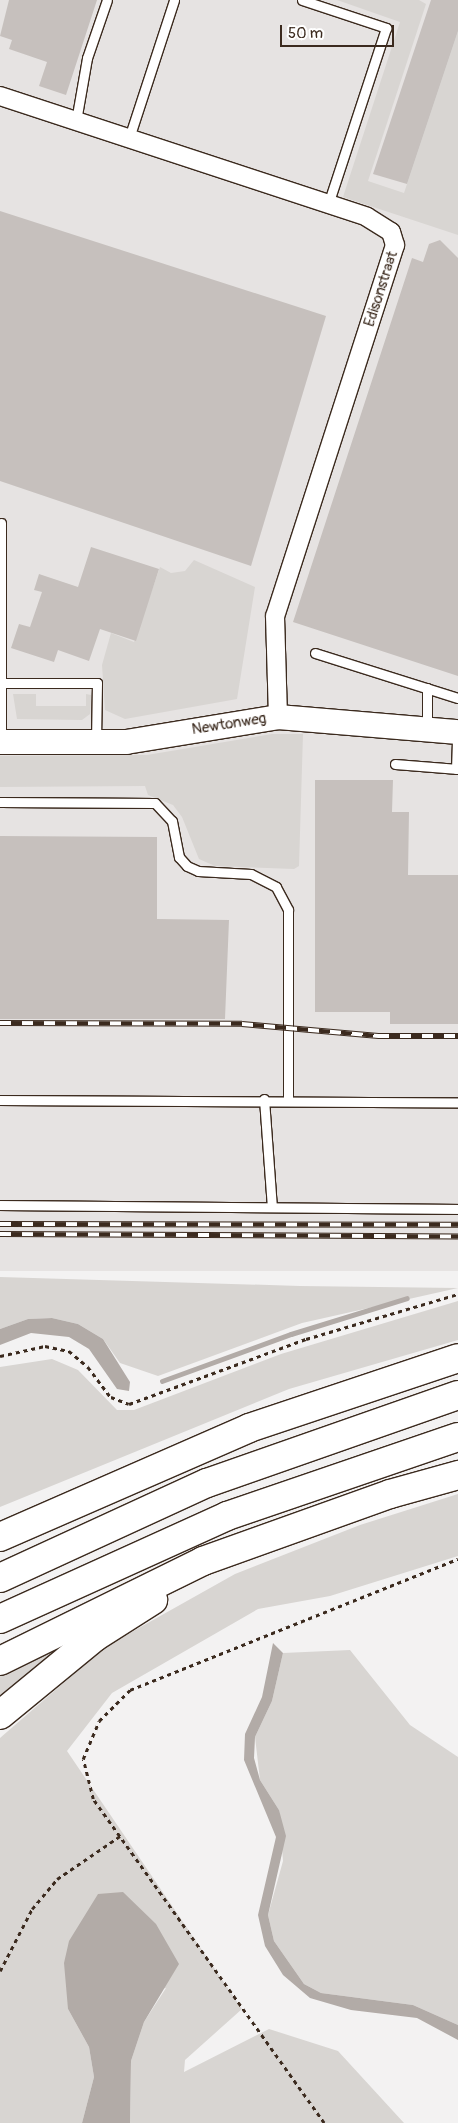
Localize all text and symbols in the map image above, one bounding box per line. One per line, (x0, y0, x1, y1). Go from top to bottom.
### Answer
scale bar (283, 15, 397, 47)
text: 50 m (288, 24, 323, 43)
street label: Edisonstraat (360, 249, 402, 329)
street label: Newtonweg (190, 709, 268, 739)

